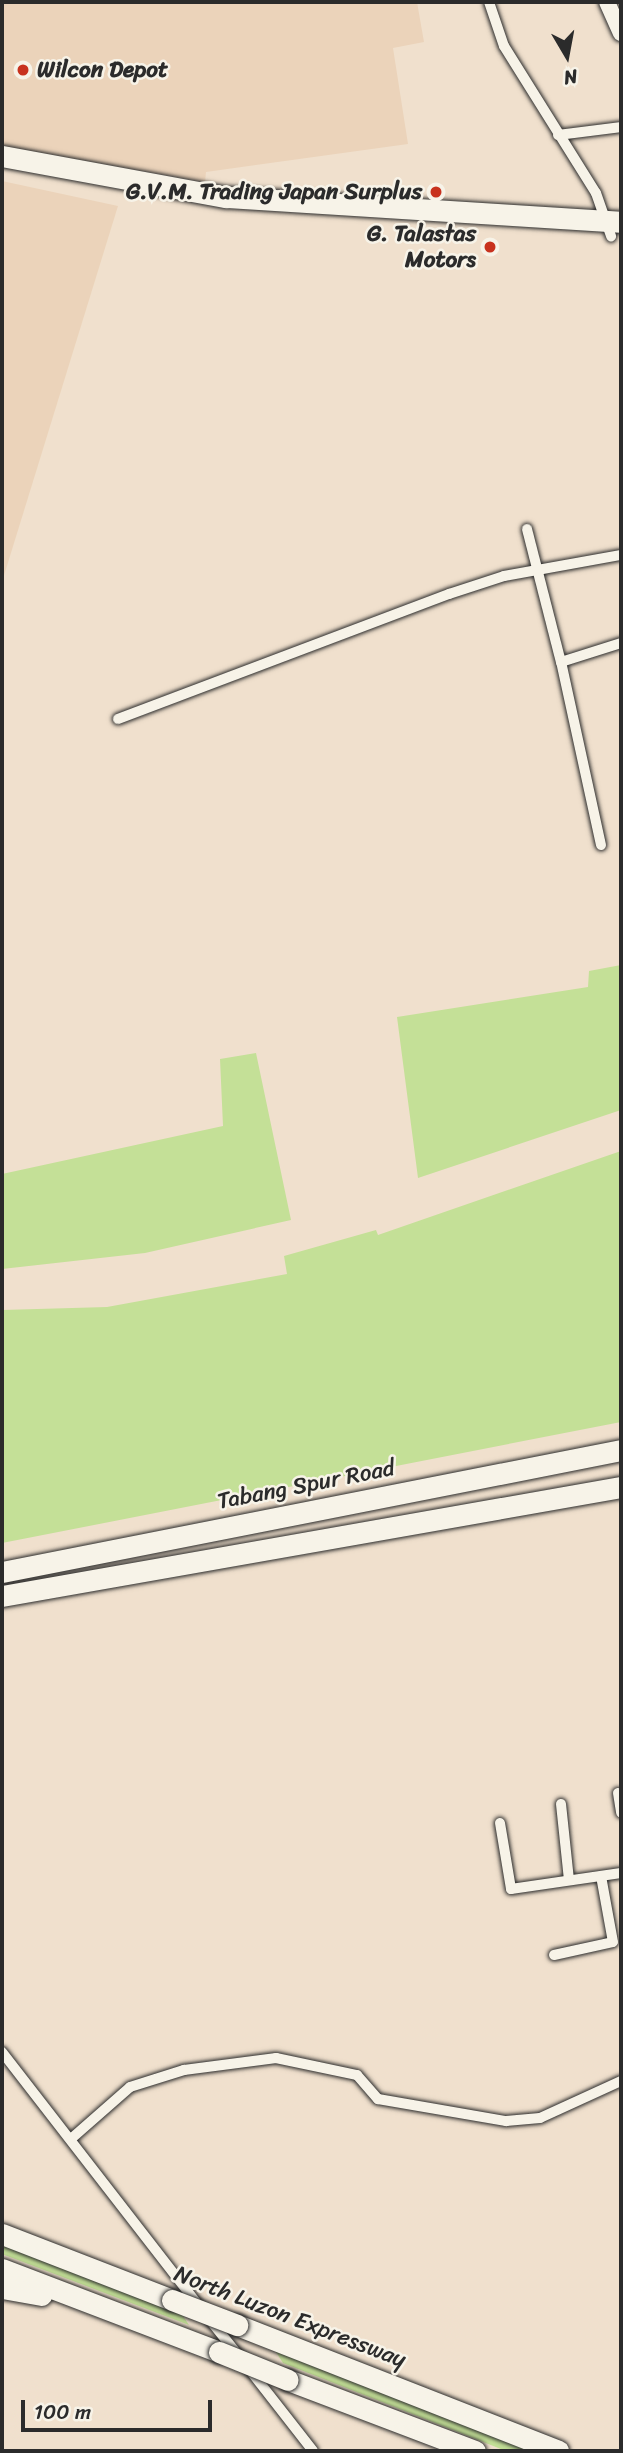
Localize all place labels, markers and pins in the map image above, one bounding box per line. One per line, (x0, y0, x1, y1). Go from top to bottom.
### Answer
place label: Wilcon Depot (37, 56, 169, 84)
marker: Wilcon Depot (15, 62, 31, 78)
place label: G.V.M. Trading Japan Surplus (126, 178, 422, 206)
marker: G.V.M. Trading Japan Surplus (428, 184, 444, 200)
place label: G. Talastas Motors (366, 220, 476, 274)
marker: G. Talastas Motors (482, 239, 498, 255)

